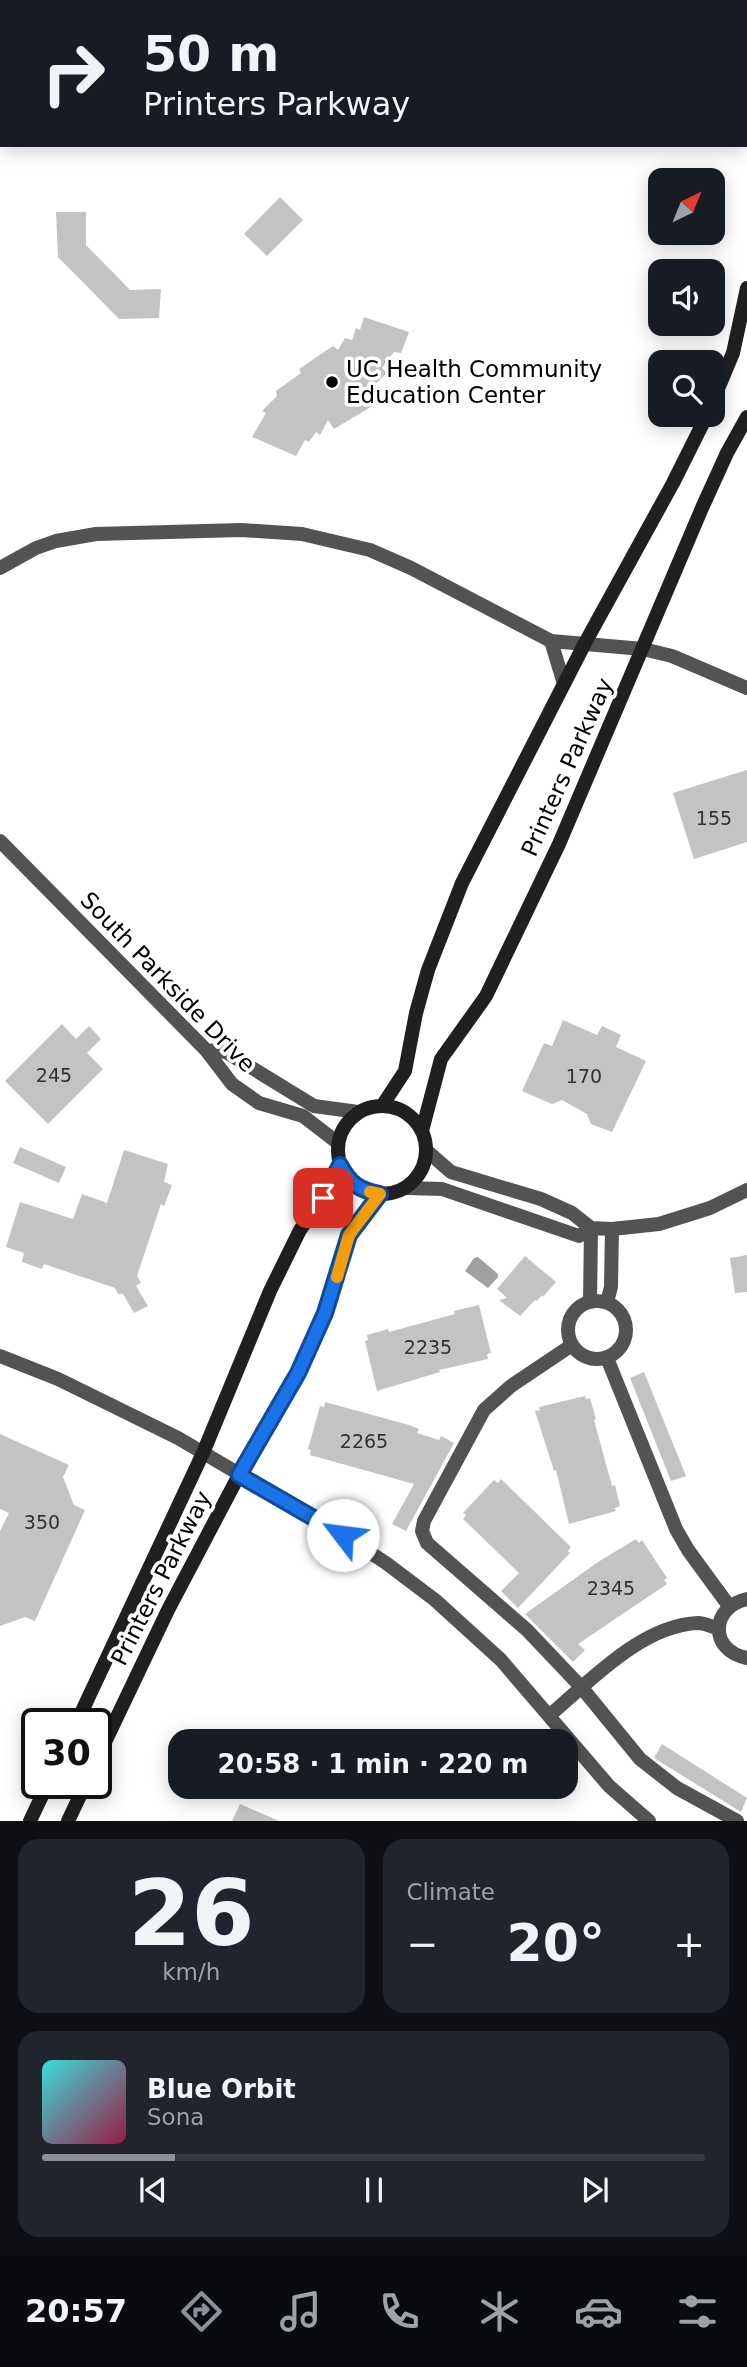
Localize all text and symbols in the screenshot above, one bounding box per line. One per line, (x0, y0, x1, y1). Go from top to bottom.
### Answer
text: 50 m (143, 26, 279, 83)
icon: right (28, 28, 119, 119)
text: Printers Parkway (143, 85, 410, 123)
north arrow (648, 168, 724, 245)
map controls (648, 168, 725, 427)
button: sound (648, 259, 725, 336)
button: search (648, 350, 725, 427)
place label: UC Health Community Education Center (346, 356, 602, 408)
marker: UC Health Community Education Center (324, 374, 340, 390)
street label: Printers Parkway (516, 674, 618, 860)
house number: 155 (696, 807, 732, 829)
street label: South Parkside Drive (75, 887, 261, 1077)
house number: 245 (36, 1064, 72, 1086)
house number: 170 (566, 1065, 602, 1087)
pin (293, 1168, 353, 1228)
icon: arrive (304, 1179, 342, 1217)
house number: 2235 (404, 1336, 452, 1358)
house number: 2265 (340, 1430, 388, 1452)
street label: Printers Parkway (106, 1487, 216, 1669)
position arrow (306, 1498, 380, 1572)
house number: 350 (24, 1511, 60, 1533)
house number: 2345 (587, 1577, 635, 1599)
speed limit sign: 30 (21, 1708, 112, 1799)
text: 20:58 · 1 min · 220 m (218, 1749, 528, 1779)
text: 26 (128, 1861, 255, 1966)
text: Climate (407, 1879, 495, 1905)
text: 20° (507, 1913, 605, 1973)
text: − (407, 1922, 438, 1966)
text: + (673, 1922, 705, 1966)
text: km/h (162, 1959, 220, 1985)
text: Blue Orbit (147, 2074, 296, 2104)
text: Sona (147, 2104, 204, 2130)
icon: previous (134, 2171, 172, 2209)
icon: pause (355, 2171, 393, 2209)
icon: next (576, 2171, 614, 2209)
icon: directions (177, 2287, 226, 2336)
icon: music (276, 2287, 325, 2336)
icon: phone (375, 2287, 424, 2336)
icon: climate (475, 2287, 524, 2336)
icon: car (574, 2287, 623, 2336)
icon: filters (673, 2287, 722, 2336)
text: 20:57 (25, 2292, 127, 2330)

